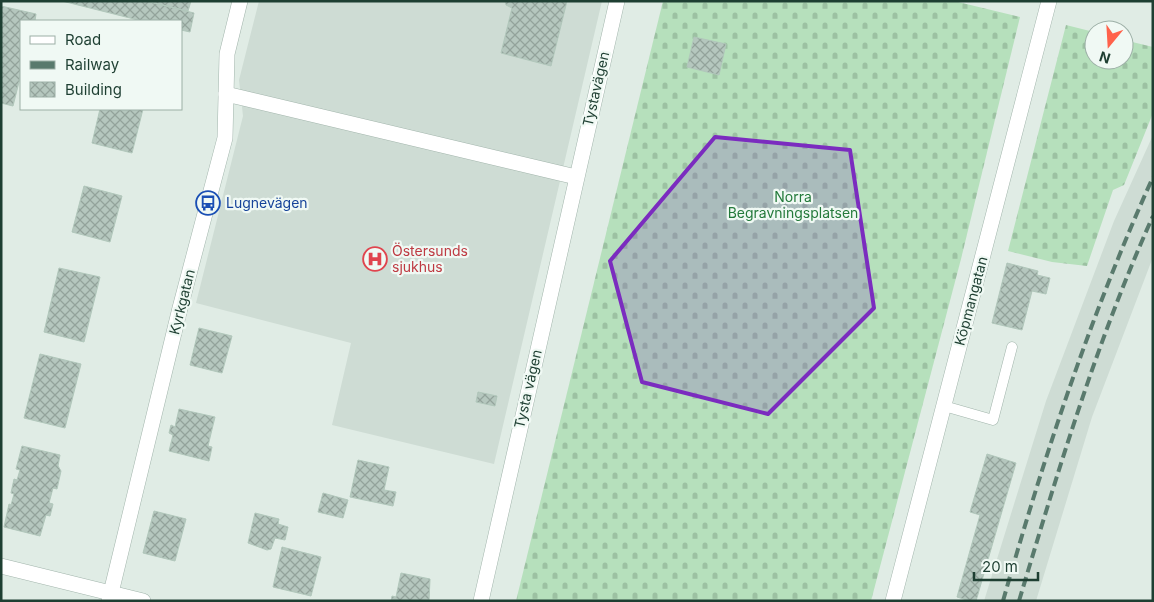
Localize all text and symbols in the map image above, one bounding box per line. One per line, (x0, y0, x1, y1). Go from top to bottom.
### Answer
legend (20, 20, 182, 110)
north arrow (1084, 20, 1134, 70)
text: Road (65, 30, 101, 49)
text: N (1097, 48, 1113, 68)
street label: Tystavägen (579, 50, 612, 128)
text: Railway (65, 55, 120, 74)
text: Building (65, 80, 122, 99)
park label: Norra Begravningsplatsen (728, 188, 858, 221)
bus stop icon: Lugnevägen (195, 190, 221, 216)
place label: Lugnevägen (226, 194, 308, 211)
place label: Östersunds sjukhus (392, 242, 468, 275)
hospital icon: Östersunds sjukhus (362, 246, 388, 272)
street label: Köpmangatan (950, 255, 991, 347)
street label: Kyrkgatan (165, 267, 198, 336)
street label: Tysta vägen (510, 348, 545, 430)
scale bar (974, 550, 1038, 582)
text: 20 m (982, 557, 1018, 576)

